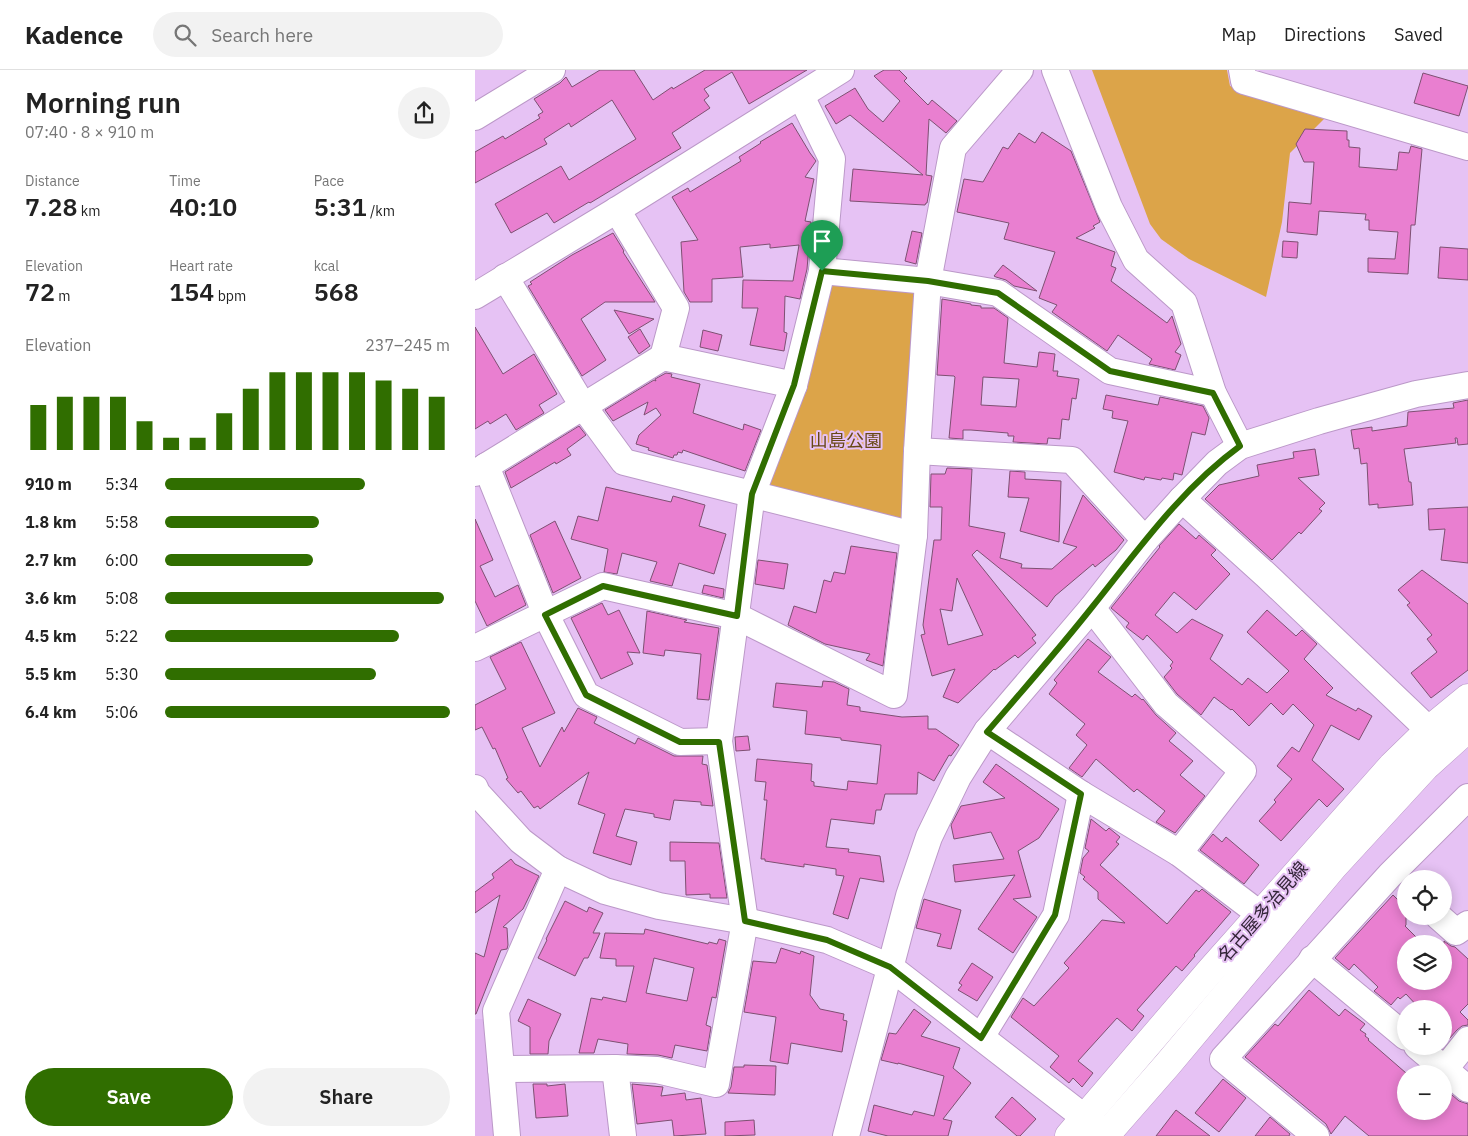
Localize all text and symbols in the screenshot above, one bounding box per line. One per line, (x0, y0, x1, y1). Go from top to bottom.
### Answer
search box (153, 12, 503, 57)
text: Kadence (25, 19, 123, 51)
icon: search (171, 21, 199, 49)
text: Search here (211, 23, 313, 47)
text: Map (1221, 23, 1256, 46)
text: Directions (1284, 23, 1366, 46)
text: Saved (1394, 23, 1443, 46)
text: Morning run (25, 84, 181, 121)
button: share (398, 87, 450, 139)
text: 07:40 · 8 × 910 m (25, 122, 154, 142)
text: Distance (25, 172, 80, 190)
text: Time (169, 172, 201, 190)
text: Pace (314, 172, 344, 190)
text: 7.28 (25, 190, 77, 223)
text: 40:10 (169, 190, 237, 223)
text: 5:31 (314, 190, 367, 223)
text: km (77, 202, 100, 220)
text: /km (367, 202, 395, 220)
pin (801, 220, 843, 271)
icon: arrive (808, 227, 836, 255)
text: Elevation (25, 257, 83, 275)
text: Heart rate (169, 257, 233, 275)
text: kcal (314, 257, 339, 275)
text: 72 (25, 275, 55, 308)
text: 154 (169, 275, 214, 308)
text: 568 (314, 275, 359, 308)
text: m (55, 287, 71, 305)
text: bpm (214, 287, 246, 305)
text: Elevation (25, 335, 91, 355)
text: 237–245 m (365, 335, 450, 355)
park label: 山島公園 (810, 429, 882, 452)
text: 910 m (25, 474, 72, 494)
text: 5:34 (105, 474, 138, 494)
text: 1.8 km (25, 512, 76, 532)
text: 5:58 (105, 512, 138, 532)
text: 2.7 km (25, 550, 76, 570)
text: 6:00 (105, 550, 138, 570)
text: 3.6 km (25, 588, 76, 608)
text: 5:08 (105, 588, 138, 608)
text: 4.5 km (25, 626, 76, 646)
text: 5:22 (105, 626, 138, 646)
text: 5.5 km (25, 664, 76, 684)
text: 5:30 (105, 664, 138, 684)
text: 6.4 km (25, 702, 76, 722)
text: 5:06 (105, 702, 138, 722)
street label: 名古屋多治見線 (1213, 857, 1313, 967)
map controls (1397, 870, 1452, 1120)
button: locate (1397, 870, 1452, 925)
button: layers (1397, 935, 1452, 990)
button: + (1397, 1000, 1452, 1055)
button: − (1397, 1065, 1452, 1120)
button: Save (25, 1068, 233, 1126)
button: Share (243, 1068, 450, 1126)

